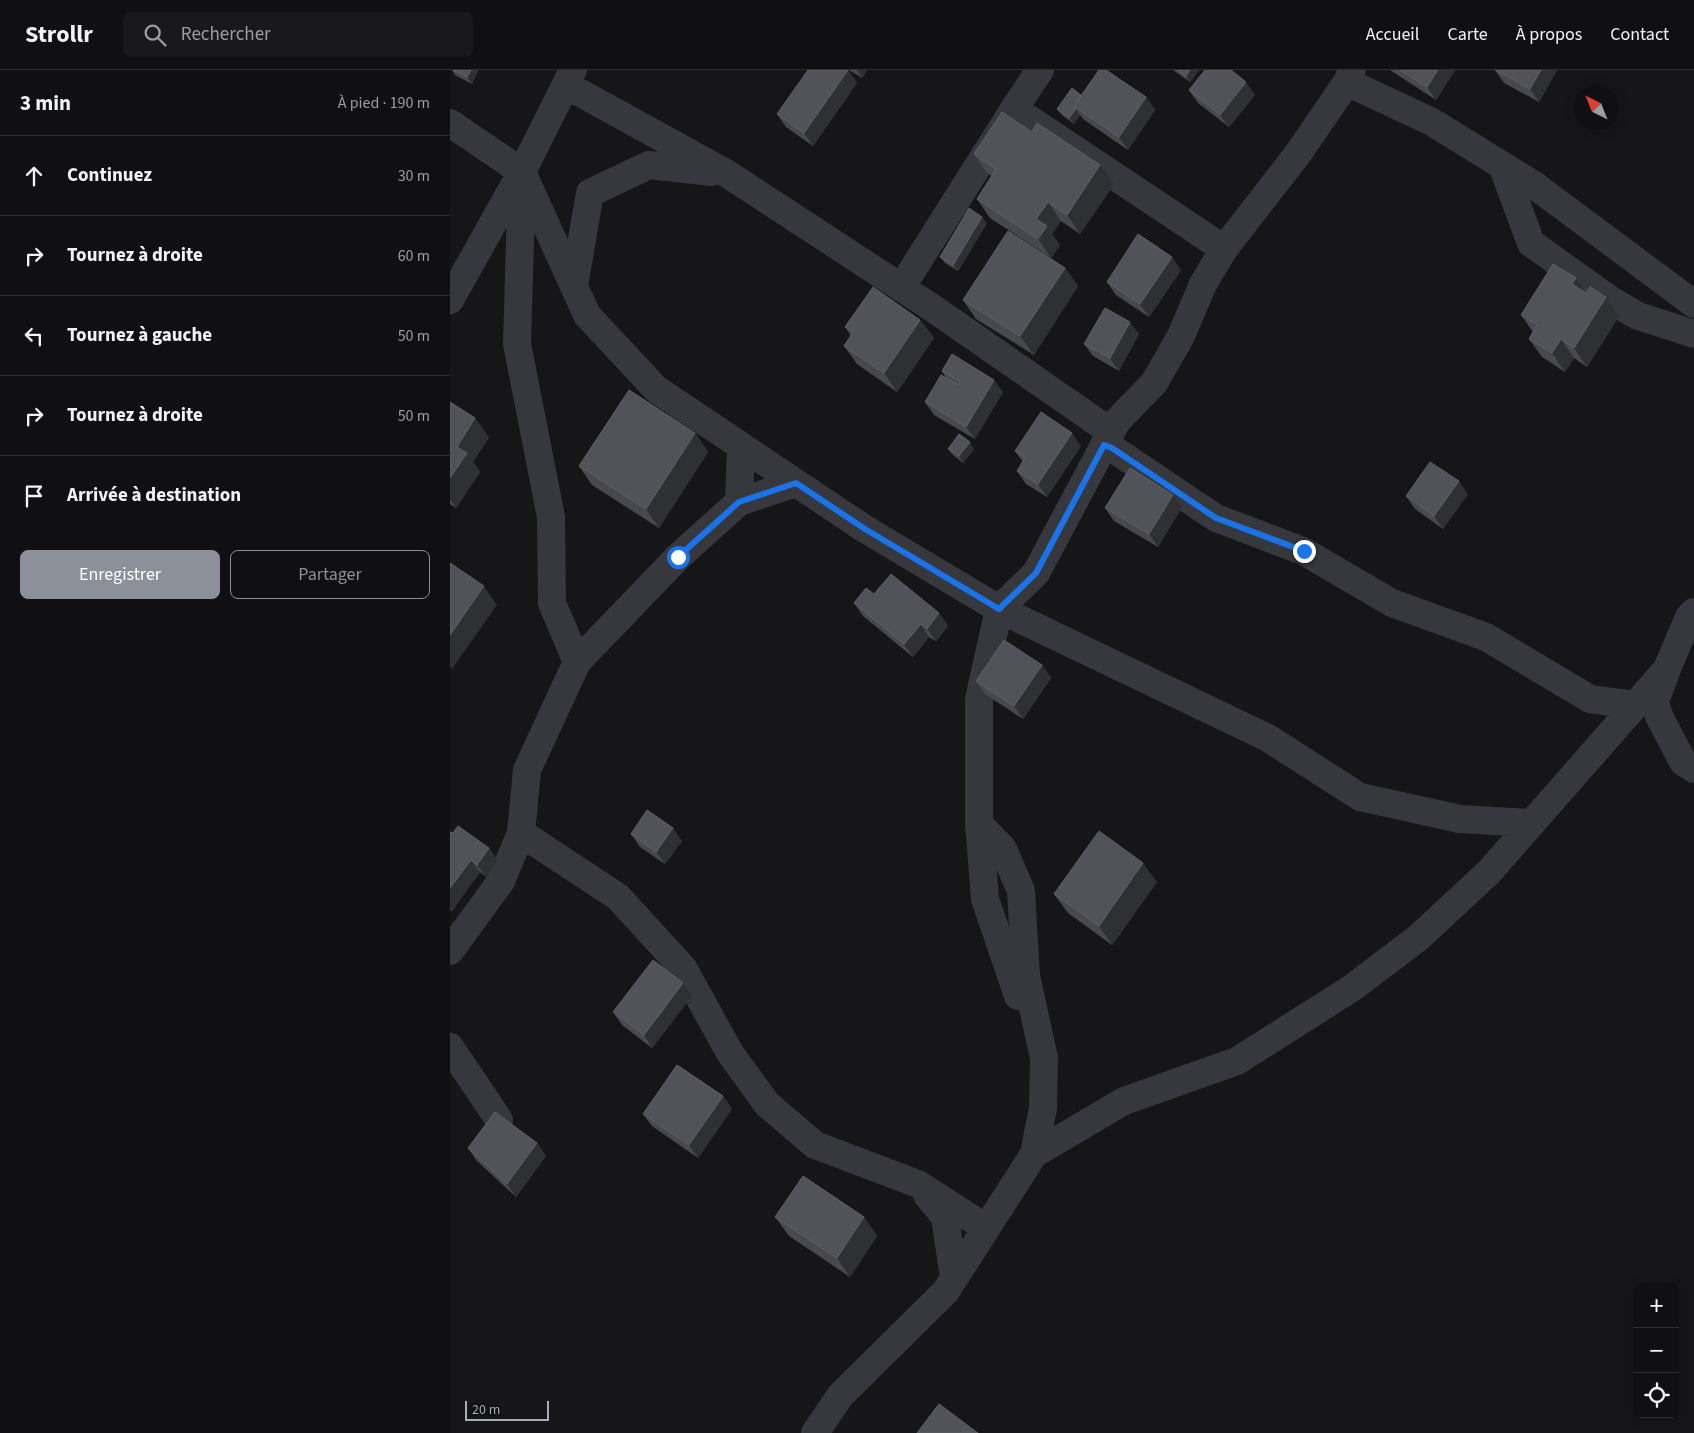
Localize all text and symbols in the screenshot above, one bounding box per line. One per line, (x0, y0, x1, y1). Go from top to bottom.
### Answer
search box (123, 12, 473, 57)
text: Strollr (25, 17, 93, 52)
icon: search (141, 21, 169, 49)
text: Rechercher (181, 21, 271, 48)
text: Accueil (1366, 22, 1419, 47)
text: Carte (1447, 22, 1488, 47)
text: À propos (1516, 22, 1582, 47)
text: Contact (1610, 22, 1669, 47)
north arrow (1574, 85, 1619, 130)
text: 3 min (20, 88, 71, 118)
text: À pied · 190 m (338, 92, 430, 114)
icon: ahead (20, 162, 48, 190)
text: Continuez (67, 162, 152, 189)
text: 30 m (398, 165, 430, 187)
icon: right (20, 242, 48, 270)
text: Tournez à droite (67, 242, 203, 269)
text: 60 m (398, 245, 430, 267)
icon: left (20, 322, 48, 350)
text: Tournez à gauche (67, 322, 212, 349)
text: 50 m (398, 325, 430, 347)
icon: right (20, 402, 48, 430)
text: Tournez à droite (67, 402, 203, 429)
text: 50 m (398, 405, 430, 427)
icon: arrive (20, 482, 48, 510)
text: Arrivée à destination (67, 482, 241, 509)
route end (1293, 540, 1316, 563)
route start (667, 546, 690, 569)
button: Enregistrer (20, 550, 220, 599)
button: Partager (230, 550, 430, 599)
map controls (1634, 1283, 1679, 1418)
button: + (1634, 1283, 1679, 1328)
button: − (1634, 1328, 1679, 1373)
button: locate (1634, 1373, 1679, 1418)
scale bar (465, 1398, 549, 1421)
text: 20 m (472, 1400, 500, 1420)

